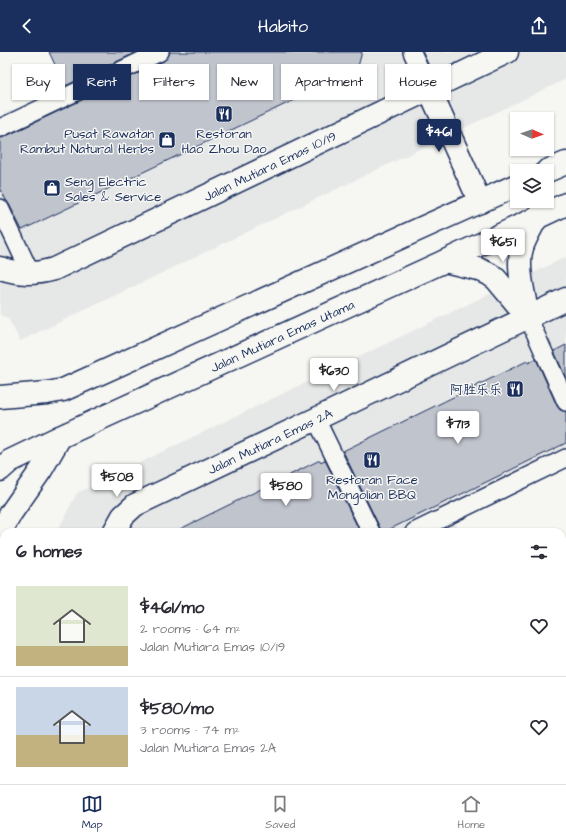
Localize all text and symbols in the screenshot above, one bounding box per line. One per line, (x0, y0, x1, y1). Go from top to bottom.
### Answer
text: Habito (258, 14, 308, 39)
icon: back (16, 15, 38, 37)
icon: share (528, 15, 550, 37)
chip: Buy (12, 64, 65, 100)
chip: Rent (73, 64, 131, 100)
chip: Filters (139, 64, 209, 100)
chip: New (217, 64, 273, 100)
chip: Apartment (281, 64, 377, 100)
chip: House (385, 64, 451, 100)
restaurant icon: Restoran Hao Zhou Dao (214, 104, 234, 124)
north arrow (510, 112, 554, 156)
map controls (510, 112, 554, 208)
pin: $461 (415, 119, 463, 153)
text: $461 (426, 123, 452, 141)
place label: Pusat Rawatan Rambut Natural Herbs (20, 125, 154, 158)
place label: Restoran Hao Zhou Dao (181, 125, 267, 158)
street label: Jalan Mutiara Emas 10/19 (201, 127, 339, 206)
shop icon: Pusat Rawatan Rambut Natural Herbs (157, 130, 177, 150)
button: layers (510, 164, 554, 208)
place label: Seng Electric Sales & Service (65, 173, 161, 206)
shop icon: Seng Electric Sales & Service (42, 178, 62, 198)
pin: $651 (479, 229, 527, 263)
text: $651 (490, 233, 516, 251)
street label: Jalan Mutiara Emas Utama (208, 296, 358, 377)
pin: $630 (310, 358, 358, 392)
text: $630 (319, 362, 349, 380)
restaurant icon: 阿胜乐乐 (505, 379, 525, 399)
place label: 阿胜乐乐 (450, 381, 502, 399)
street label: Jalan Mutiara Emas 2A (205, 404, 336, 479)
pin: $713 (434, 411, 482, 445)
text: $713 (446, 415, 470, 433)
restaurant icon: Restoran Face Mongolian BBQ (362, 450, 382, 470)
pin: $508 (93, 464, 141, 498)
text: $508 (100, 468, 134, 486)
place label: Restoran Face Mongolian BBQ (326, 471, 418, 505)
pin: $580 (262, 473, 310, 507)
text: $580 (269, 477, 303, 495)
text: 6 homes (16, 540, 82, 564)
icon: filters (528, 541, 550, 563)
text: $461/mo (140, 596, 204, 620)
icon: home (48, 602, 96, 650)
icon: heart (528, 615, 550, 637)
text: 2 rooms · 64 m² (140, 620, 241, 638)
text: Jalan Mutiara Emas 10/19 (140, 638, 285, 656)
text: $580/mo (140, 697, 214, 721)
icon: home (48, 703, 96, 751)
icon: heart (528, 716, 550, 738)
text: 3 rooms · 74 m² (140, 721, 240, 739)
text: Jalan Mutiara Emas 2A (140, 739, 276, 757)
tab: Map (81, 793, 103, 832)
tab: Saved (265, 793, 295, 832)
tab: Home (458, 793, 485, 832)

